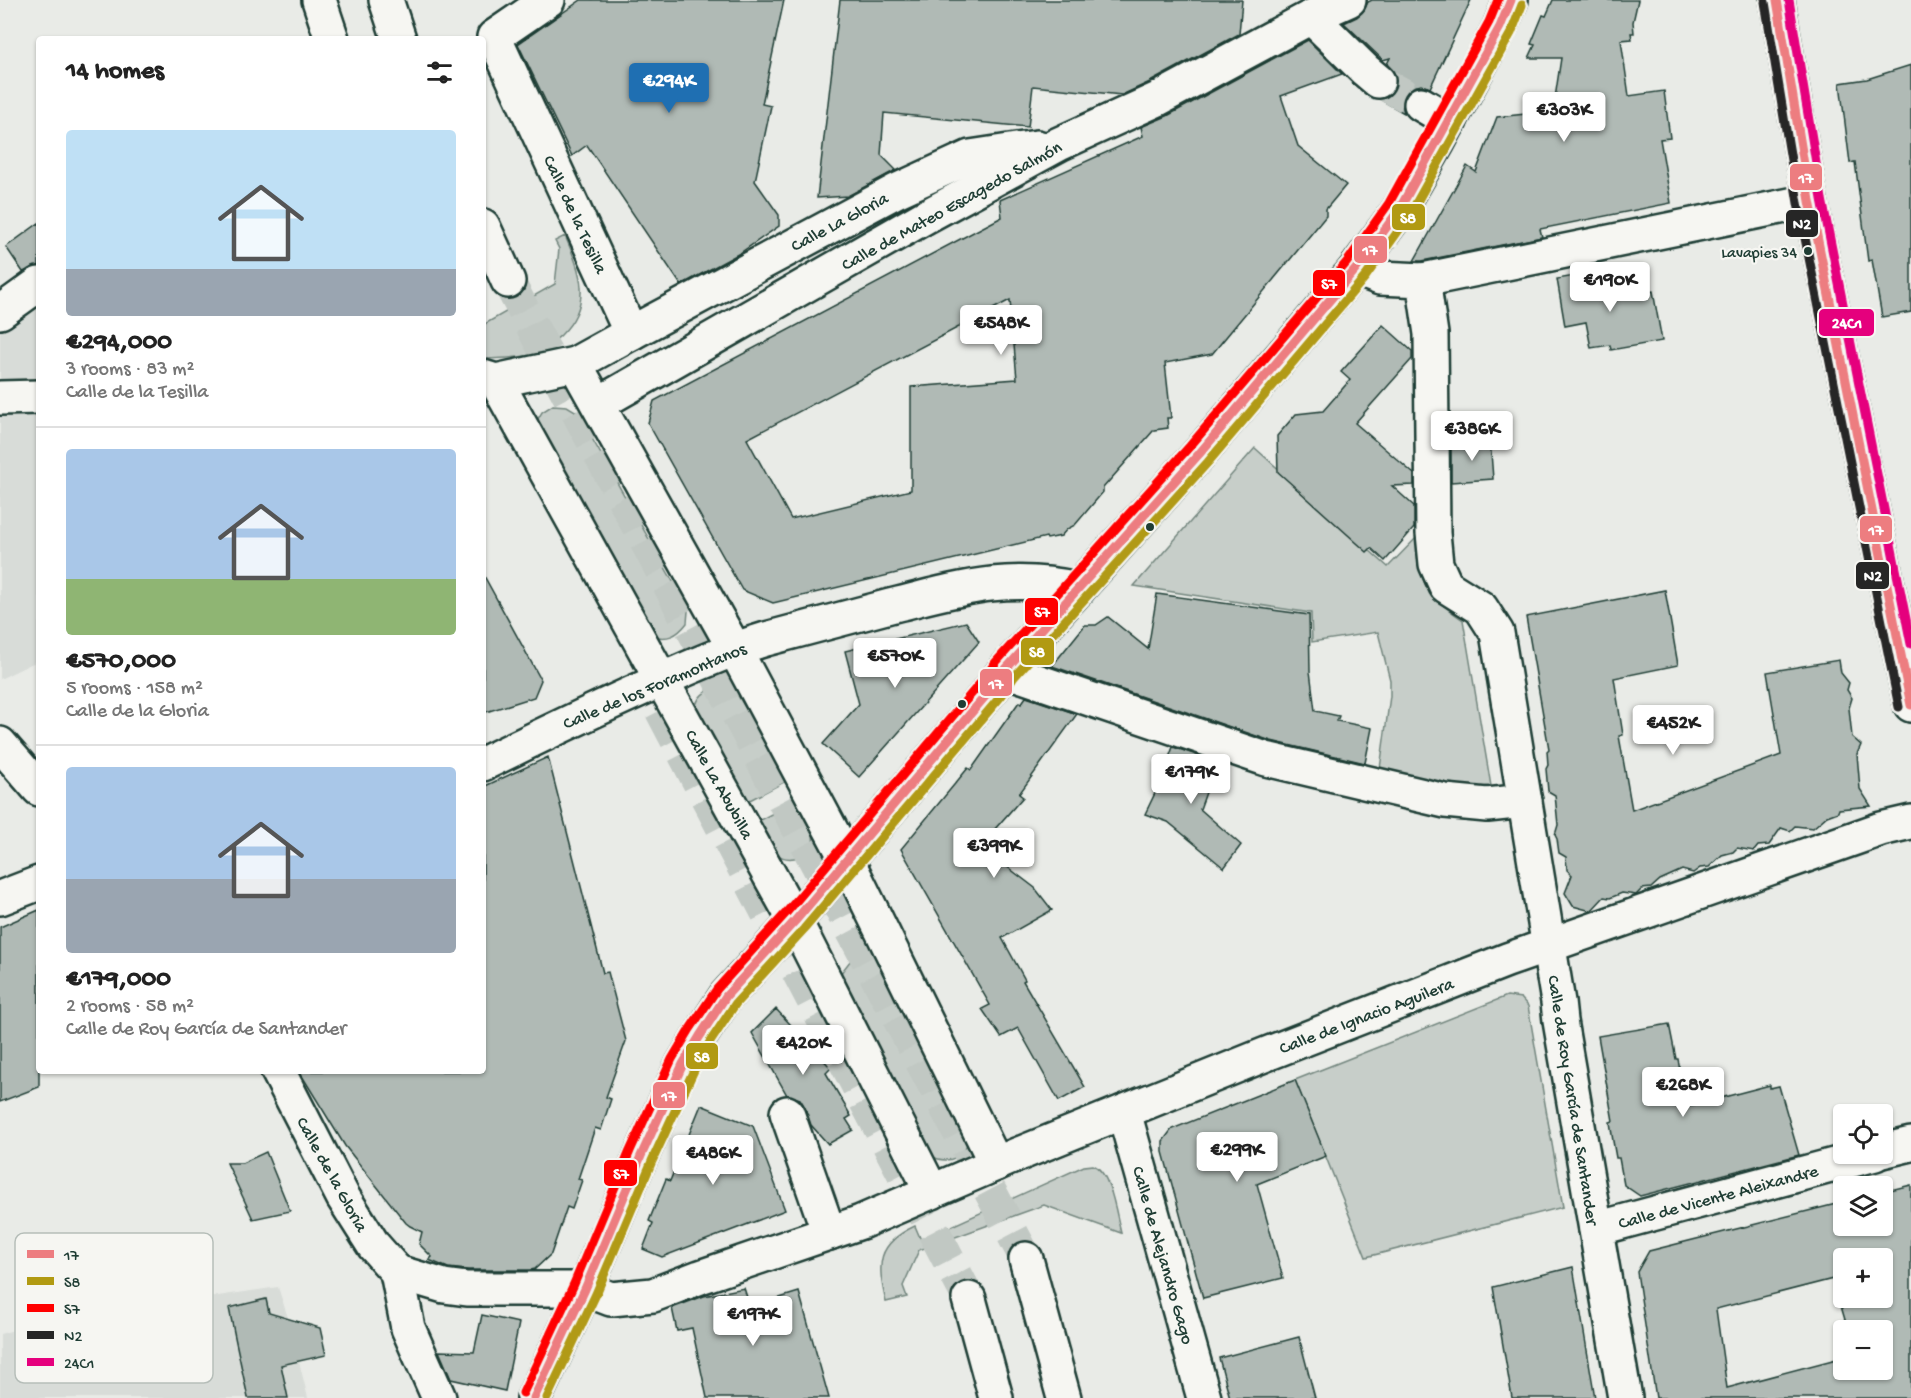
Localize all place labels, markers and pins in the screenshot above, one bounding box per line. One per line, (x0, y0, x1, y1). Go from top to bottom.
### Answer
pin: €294K (627, 63, 711, 114)
pin: €303K (1522, 92, 1606, 143)
place label: Lavapies 34 (1721, 245, 1797, 264)
marker: Lavapies 34 (1802, 245, 1814, 257)
pin: €190K (1568, 262, 1652, 313)
pin: €548K (959, 305, 1043, 356)
pin: €386K (1430, 411, 1514, 462)
unlabelled marker (1144, 521, 1156, 533)
pin: €570K (853, 638, 937, 689)
unlabelled marker (956, 698, 968, 710)
pin: €452K (1631, 705, 1715, 756)
pin: €179K (1149, 754, 1233, 805)
pin: €399K (952, 828, 1036, 879)
pin: €420K (761, 1025, 845, 1076)
pin: €268K (1641, 1067, 1725, 1118)
pin: €299K (1195, 1132, 1279, 1183)
pin: €486K (671, 1135, 755, 1186)
pin: €197K (711, 1296, 795, 1347)

